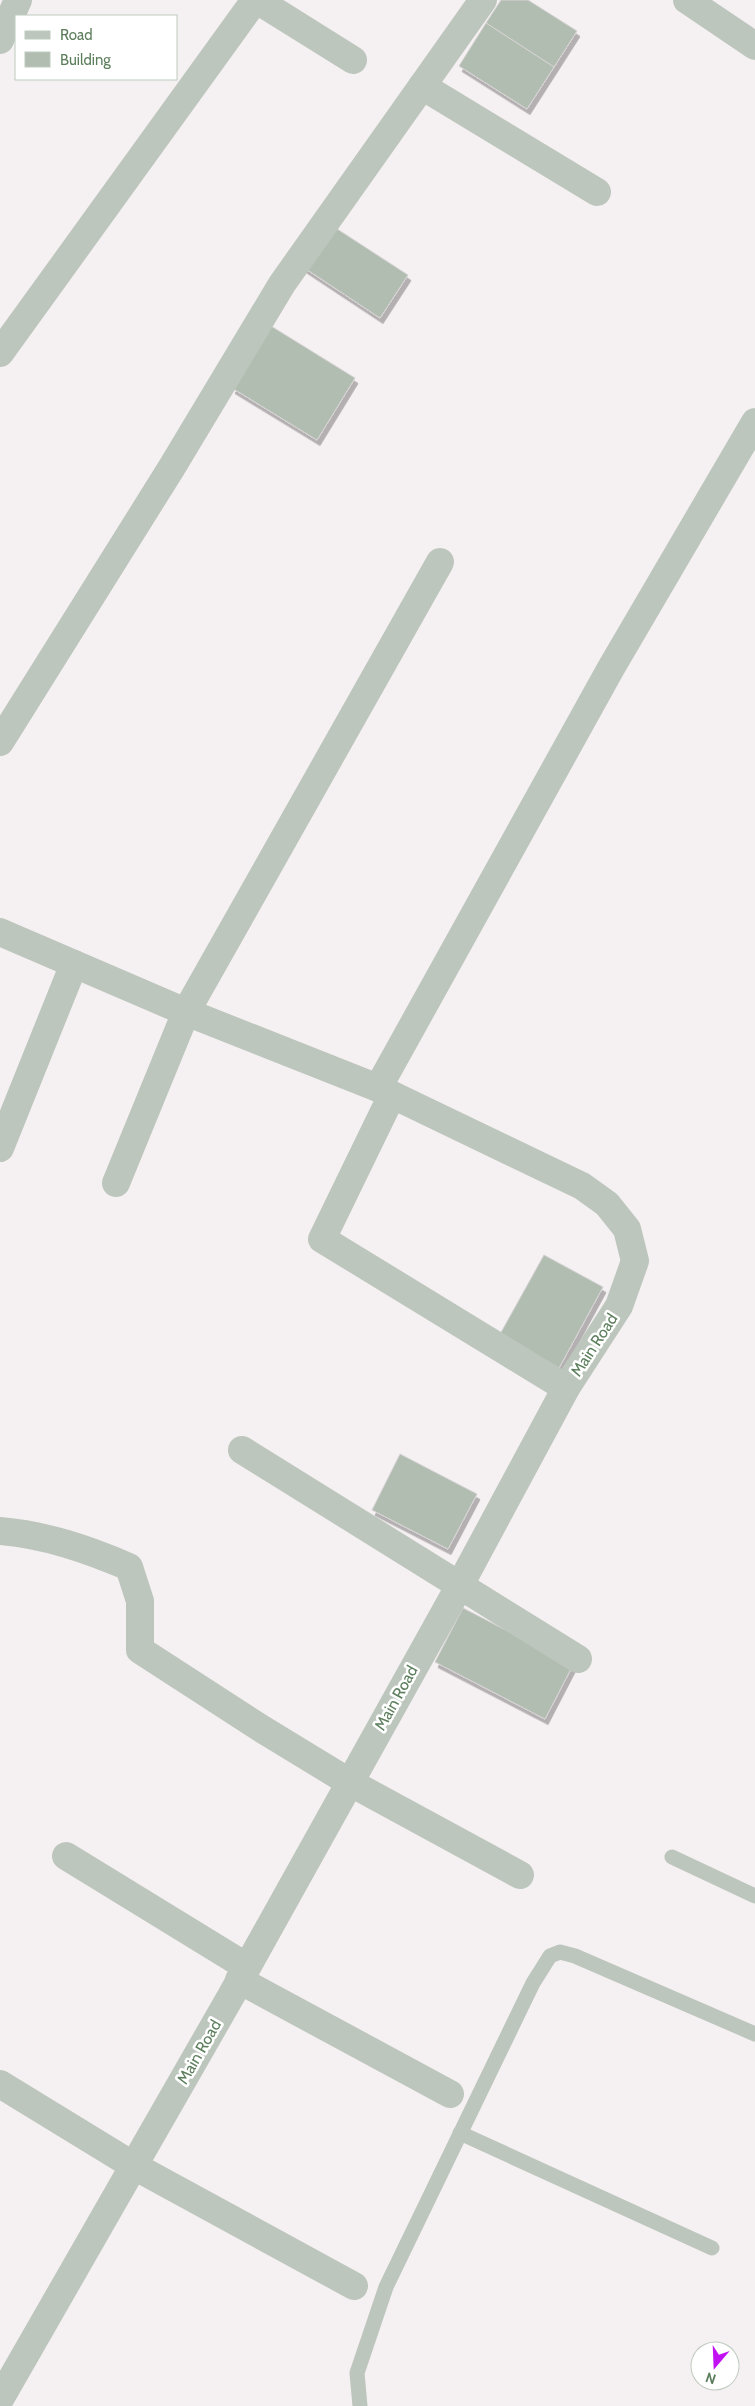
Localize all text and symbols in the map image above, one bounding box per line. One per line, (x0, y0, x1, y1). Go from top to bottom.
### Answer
legend (15, 15, 178, 80)
text: Road (60, 26, 93, 44)
text: Building (60, 51, 111, 69)
street label: Main Road (567, 1310, 621, 1380)
street label: Main Road (370, 1662, 422, 1734)
street label: Main Road (173, 2016, 225, 2088)
north arrow (690, 2341, 740, 2391)
text: N (703, 2368, 718, 2388)

